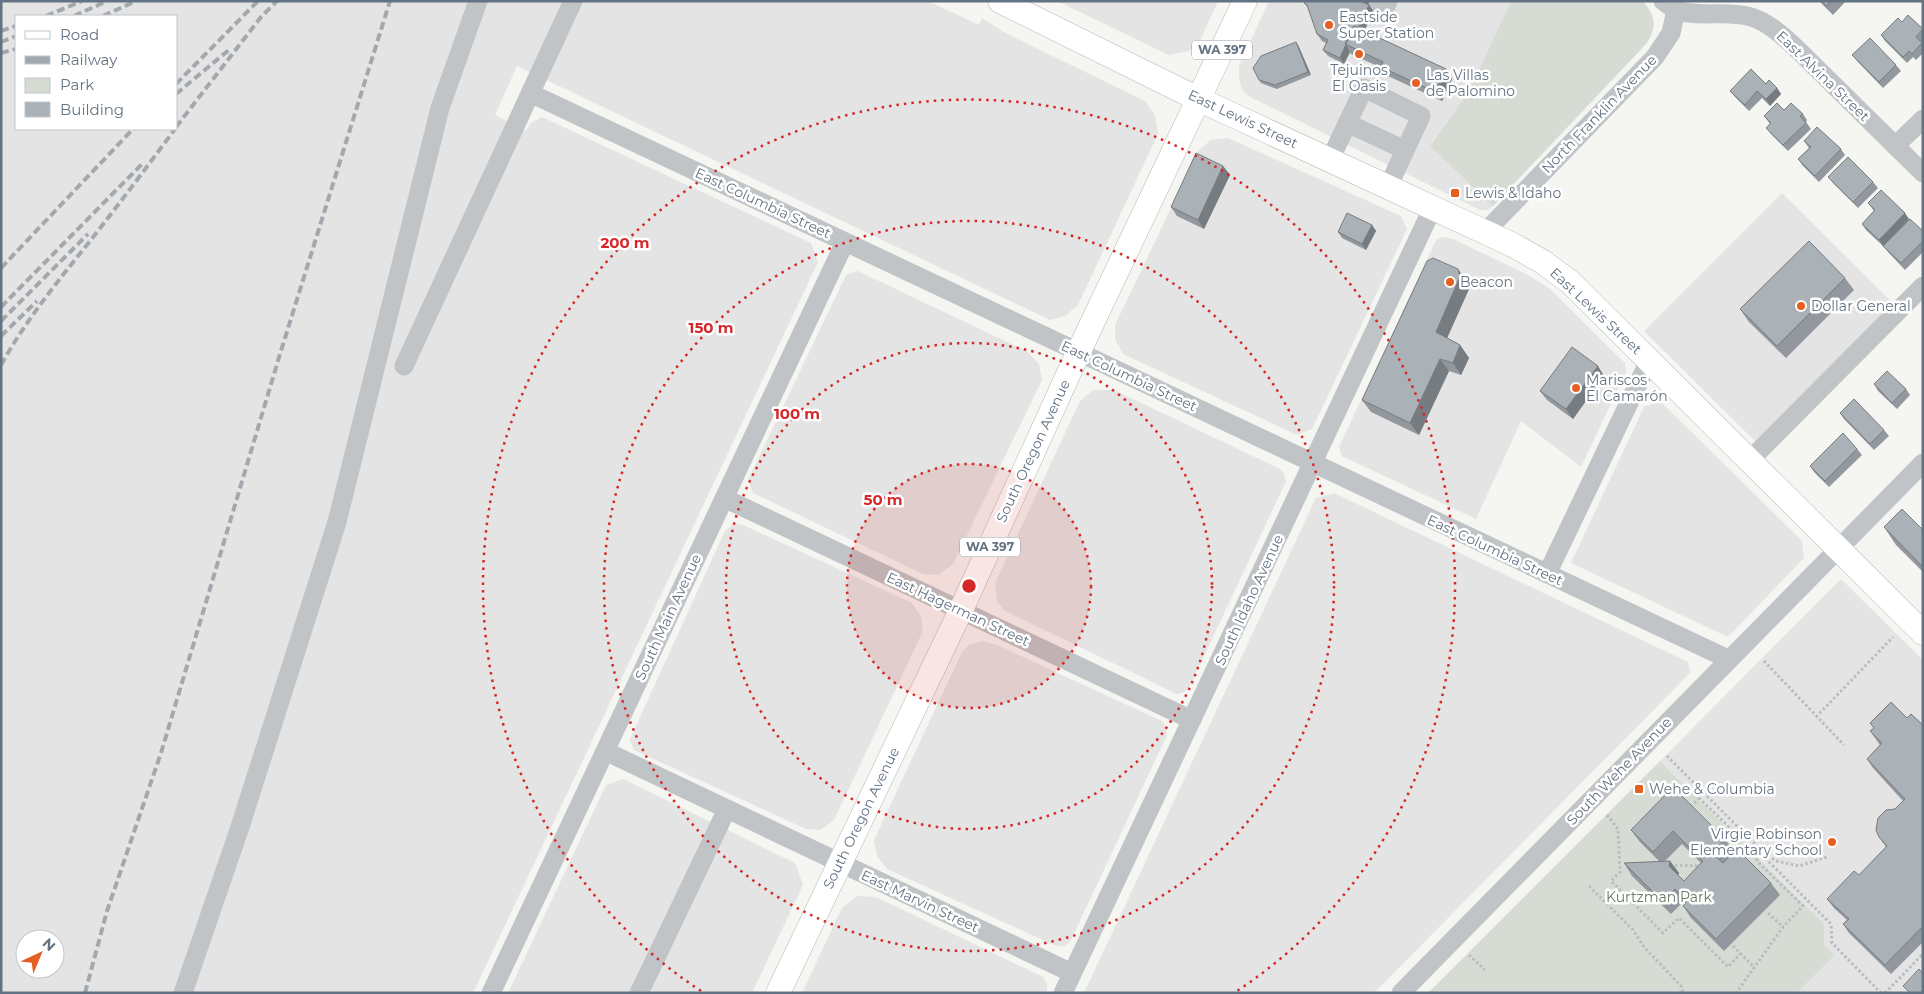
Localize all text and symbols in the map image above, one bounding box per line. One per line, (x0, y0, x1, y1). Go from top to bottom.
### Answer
place label: Eastside Super Station (1339, 8, 1434, 42)
legend (15, 15, 178, 130)
marker: Eastside Super Station (1323, 19, 1335, 31)
text: Road (60, 25, 99, 44)
street label: East Alvina Street (1773, 27, 1874, 125)
road number: WA 397 (1192, 40, 1252, 60)
marker: Tejuinos El Oasis (1353, 48, 1365, 60)
text: Railway (60, 50, 118, 69)
street label: North Franklin Avenue (1538, 51, 1660, 177)
place label: Tejuinos El Oasis (1330, 61, 1388, 95)
place label: Las Villas de Palomino (1426, 66, 1515, 100)
text: Park (60, 75, 94, 94)
marker: Las Villas de Palomino (1410, 77, 1422, 89)
street label: East Lewis Street (1185, 86, 1301, 152)
text: Building (60, 100, 124, 119)
street label: East Columbia Street (692, 164, 834, 242)
place label: Lewis & Idaho (1465, 184, 1562, 202)
marker: Lewis & Idaho (1449, 187, 1461, 199)
text: 200 m (600, 233, 650, 252)
street label: East Lewis Street (1546, 264, 1646, 358)
place label: Beacon (1460, 273, 1513, 291)
marker: Beacon (1444, 276, 1456, 288)
place label: Dollar General (1811, 297, 1911, 315)
marker: Dollar General (1795, 300, 1807, 312)
text: 150 m (689, 318, 733, 337)
street label: East Columbia Street (1058, 337, 1200, 415)
place label: Mariscos El Camarón (1586, 371, 1668, 405)
street label: South Oregon Avenue (992, 377, 1074, 525)
marker: Mariscos El Camarón (1570, 382, 1582, 394)
text: 100 m (774, 404, 820, 423)
text: 50 m (863, 490, 903, 509)
street label: East Columbia Street (1424, 511, 1566, 589)
street label: South Idaho Avenue (1211, 532, 1287, 668)
road number: WA 397 (960, 538, 1020, 556)
street label: South Main Avenue (631, 551, 705, 683)
street label: East Hagerman Street (884, 568, 1033, 650)
centre of rings (960, 577, 978, 595)
street label: South Wehe Avenue (1563, 713, 1675, 829)
street label: South Oregon Avenue (819, 744, 903, 892)
place label: Wehe & Columbia (1649, 780, 1775, 798)
marker: Wehe & Columbia (1633, 783, 1645, 795)
place label: Virgie Robinson Elementary School (1690, 825, 1822, 859)
marker: Virgie Robinson Elementary School (1826, 836, 1838, 848)
street label: East Marvin Street (858, 866, 982, 936)
park label: Kurtzman Park (1606, 888, 1713, 906)
north arrow (15, 929, 65, 979)
text: N (39, 934, 59, 955)

